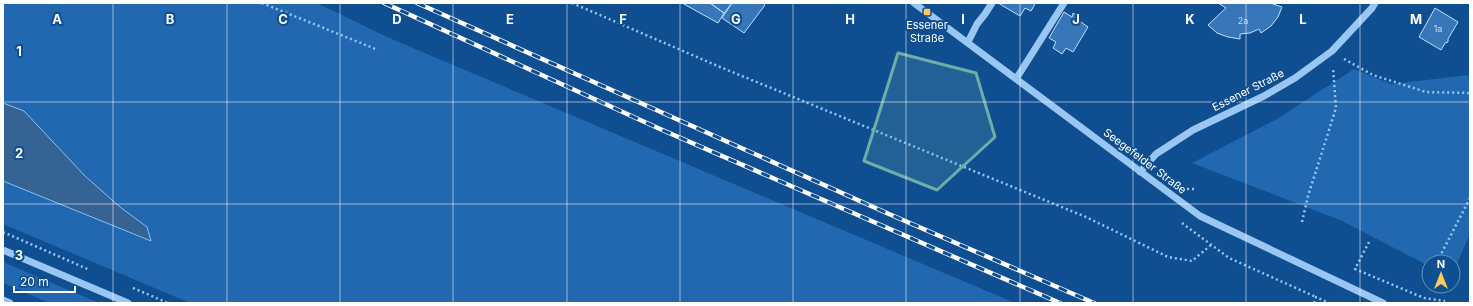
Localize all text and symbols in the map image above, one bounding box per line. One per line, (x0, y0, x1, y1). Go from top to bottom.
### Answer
marker: Essener Straße (922, 7, 932, 17)
text: A (52, 11, 62, 27)
text: B (166, 11, 175, 27)
text: C (278, 11, 288, 27)
text: D (392, 11, 402, 27)
text: E (506, 11, 514, 27)
text: F (619, 11, 627, 27)
text: G (731, 11, 741, 27)
text: H (845, 11, 855, 27)
text: I (961, 11, 965, 27)
text: J (1072, 11, 1080, 27)
text: K (1185, 11, 1195, 27)
text: L (1299, 11, 1307, 27)
text: M (1410, 11, 1422, 27)
house number: 2a (1238, 15, 1248, 26)
place label: Essener Straße (906, 18, 948, 45)
house number: 1a (1434, 23, 1442, 34)
text: 1 (16, 43, 22, 59)
street label: Essener Straße (1210, 66, 1286, 114)
street label: Seegefelder Straße (1101, 125, 1189, 197)
text: 2 (15, 145, 23, 161)
text: 3 (15, 247, 23, 263)
north arrow (1421, 254, 1461, 294)
text: N (1437, 257, 1445, 271)
scale bar (14, 268, 75, 294)
text: 20 m (20, 274, 49, 289)

